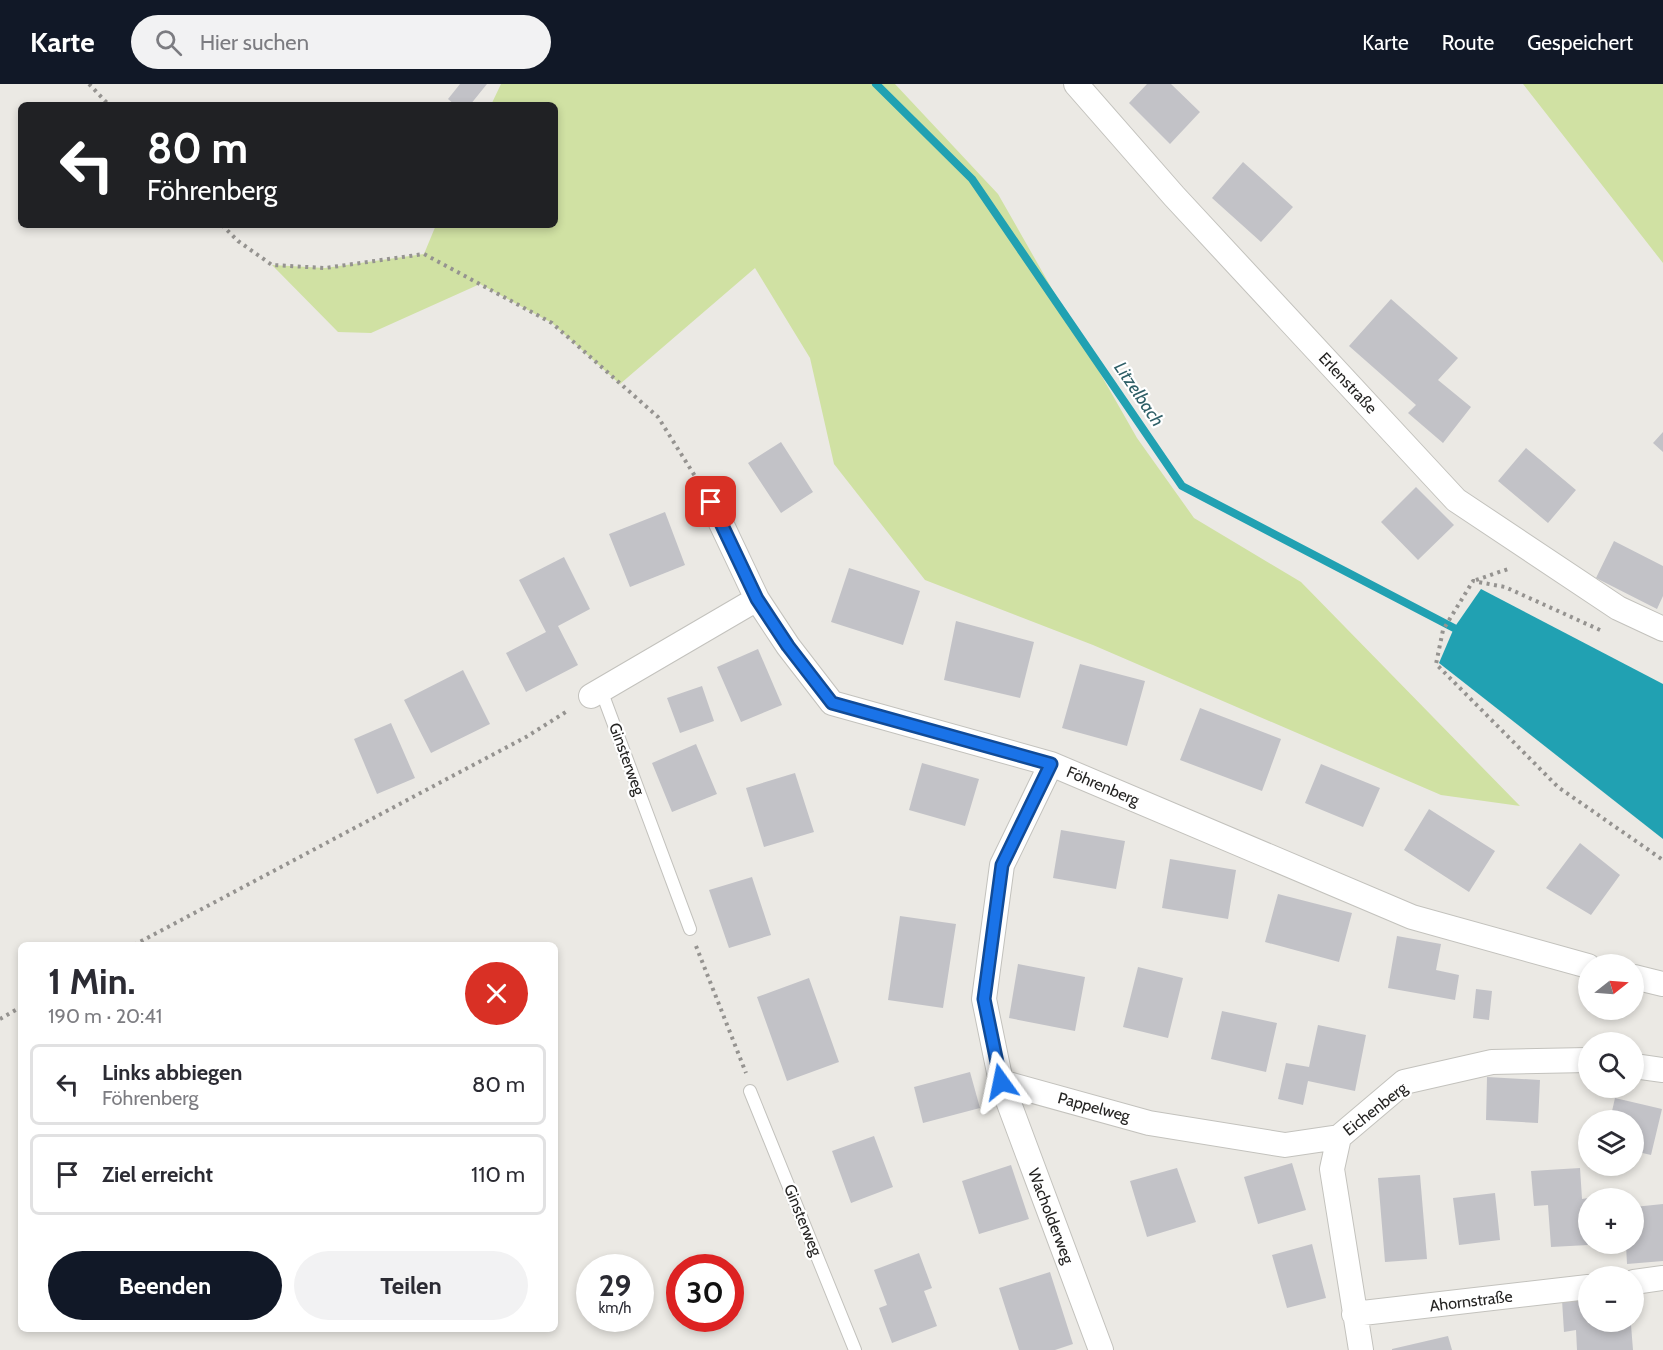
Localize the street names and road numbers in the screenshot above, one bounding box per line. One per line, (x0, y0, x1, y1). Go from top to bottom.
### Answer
street label: Erlenstraße (1315, 349, 1381, 417)
street label: Ginsterweg (605, 720, 649, 799)
street label: Föhrenberg (1064, 762, 1143, 810)
street label: Eichenberg (1339, 1078, 1411, 1140)
street label: Pappelweg (1056, 1088, 1133, 1126)
street label: Wacholderweg (1024, 1166, 1078, 1267)
street label: Ginsterweg (780, 1181, 826, 1260)
street label: Ahornstraße (1428, 1286, 1514, 1316)

